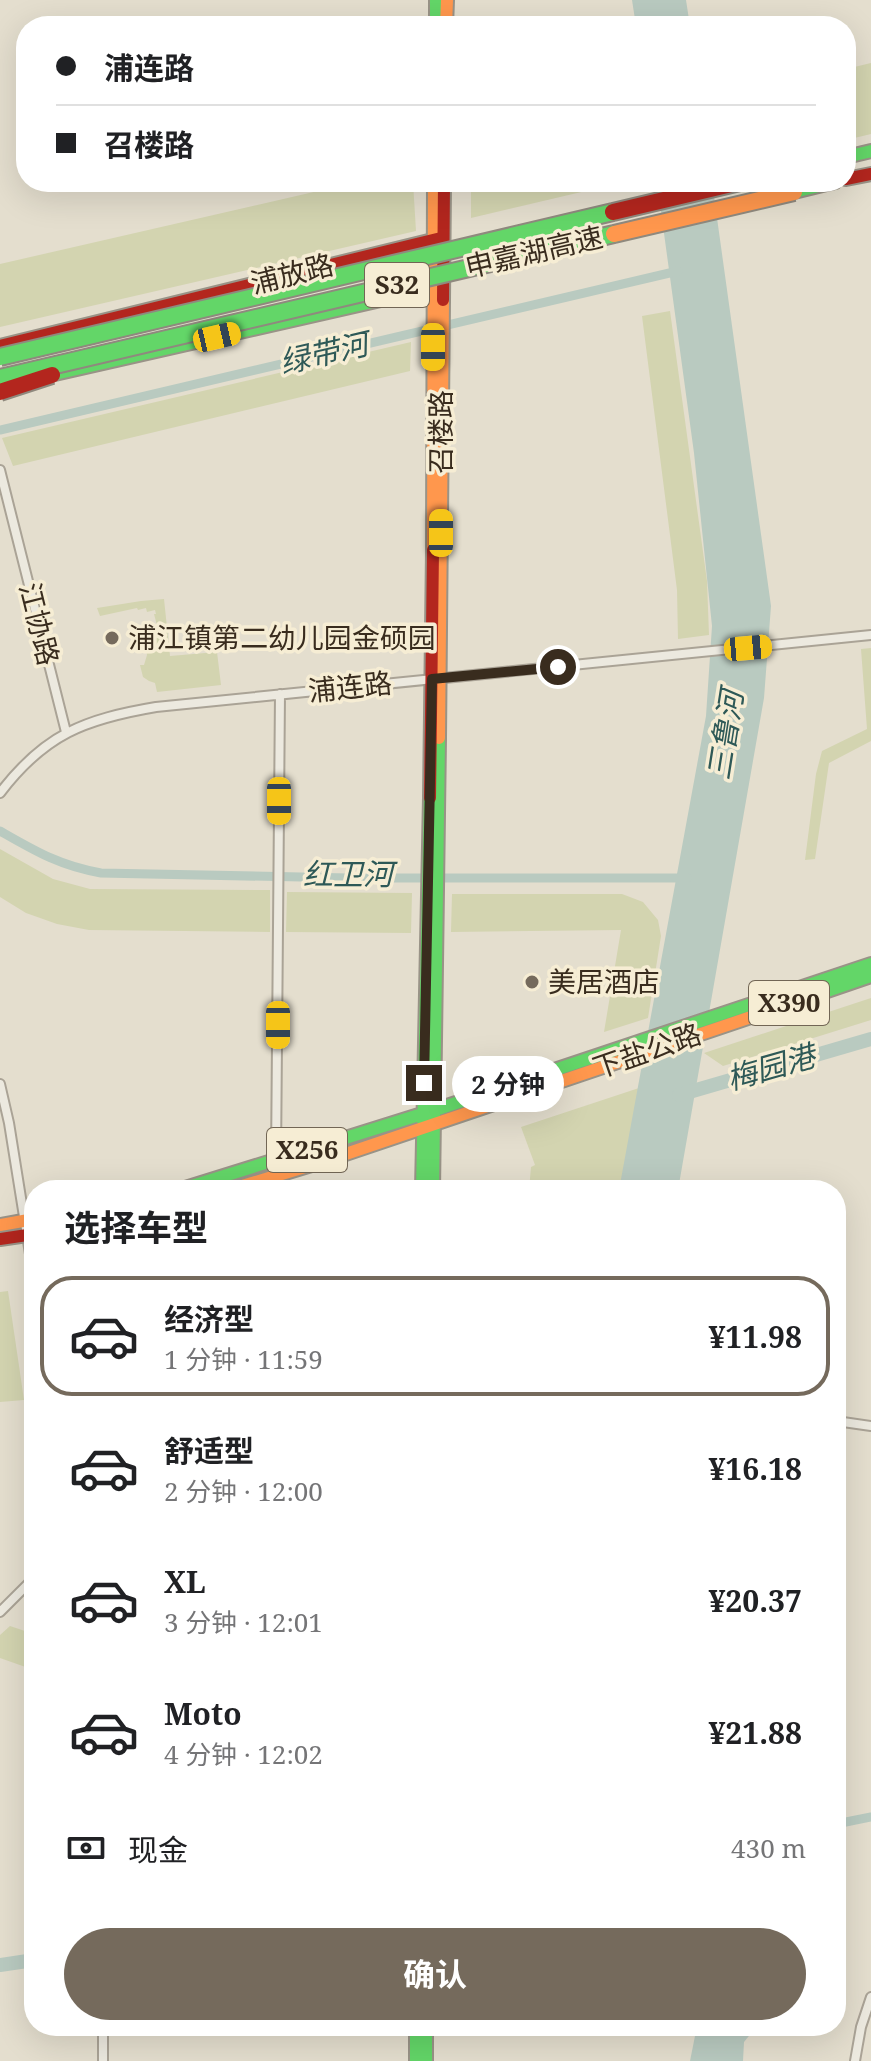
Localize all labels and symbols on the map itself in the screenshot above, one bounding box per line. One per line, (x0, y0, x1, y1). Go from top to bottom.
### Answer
street label: 申嘉湖高速 (461, 217, 606, 285)
street label: 浦放路 (246, 244, 337, 302)
road number: S32 (365, 263, 429, 307)
car (191, 320, 243, 354)
water label: 绿带河 (275, 321, 377, 383)
car (421, 323, 445, 371)
street label: 召楼路 (421, 390, 459, 474)
car (429, 509, 453, 557)
street label: 江协路 (11, 578, 69, 669)
place label: 浦江镇第二幼儿园金硕园 (128, 618, 436, 656)
marker: 浦江镇第二幼儿园金硕园 (103, 629, 121, 647)
car (723, 634, 773, 662)
route start (540, 649, 576, 685)
street label: 浦连路 (306, 663, 394, 709)
water label: 三鲁河 (697, 682, 753, 782)
car (267, 777, 291, 825)
water label: 红卫河 (303, 853, 398, 894)
place label: 美居酒店 (548, 962, 660, 1000)
marker: 美居酒店 (523, 973, 541, 991)
road number: X390 (749, 981, 829, 1025)
car (266, 1001, 290, 1049)
street label: 下盐公路 (588, 1014, 706, 1086)
water label: 梅园港 (722, 1033, 823, 1099)
callout: 2 分钟 (452, 1055, 564, 1111)
route end (406, 1065, 442, 1101)
road number: X256 (267, 1128, 347, 1172)

